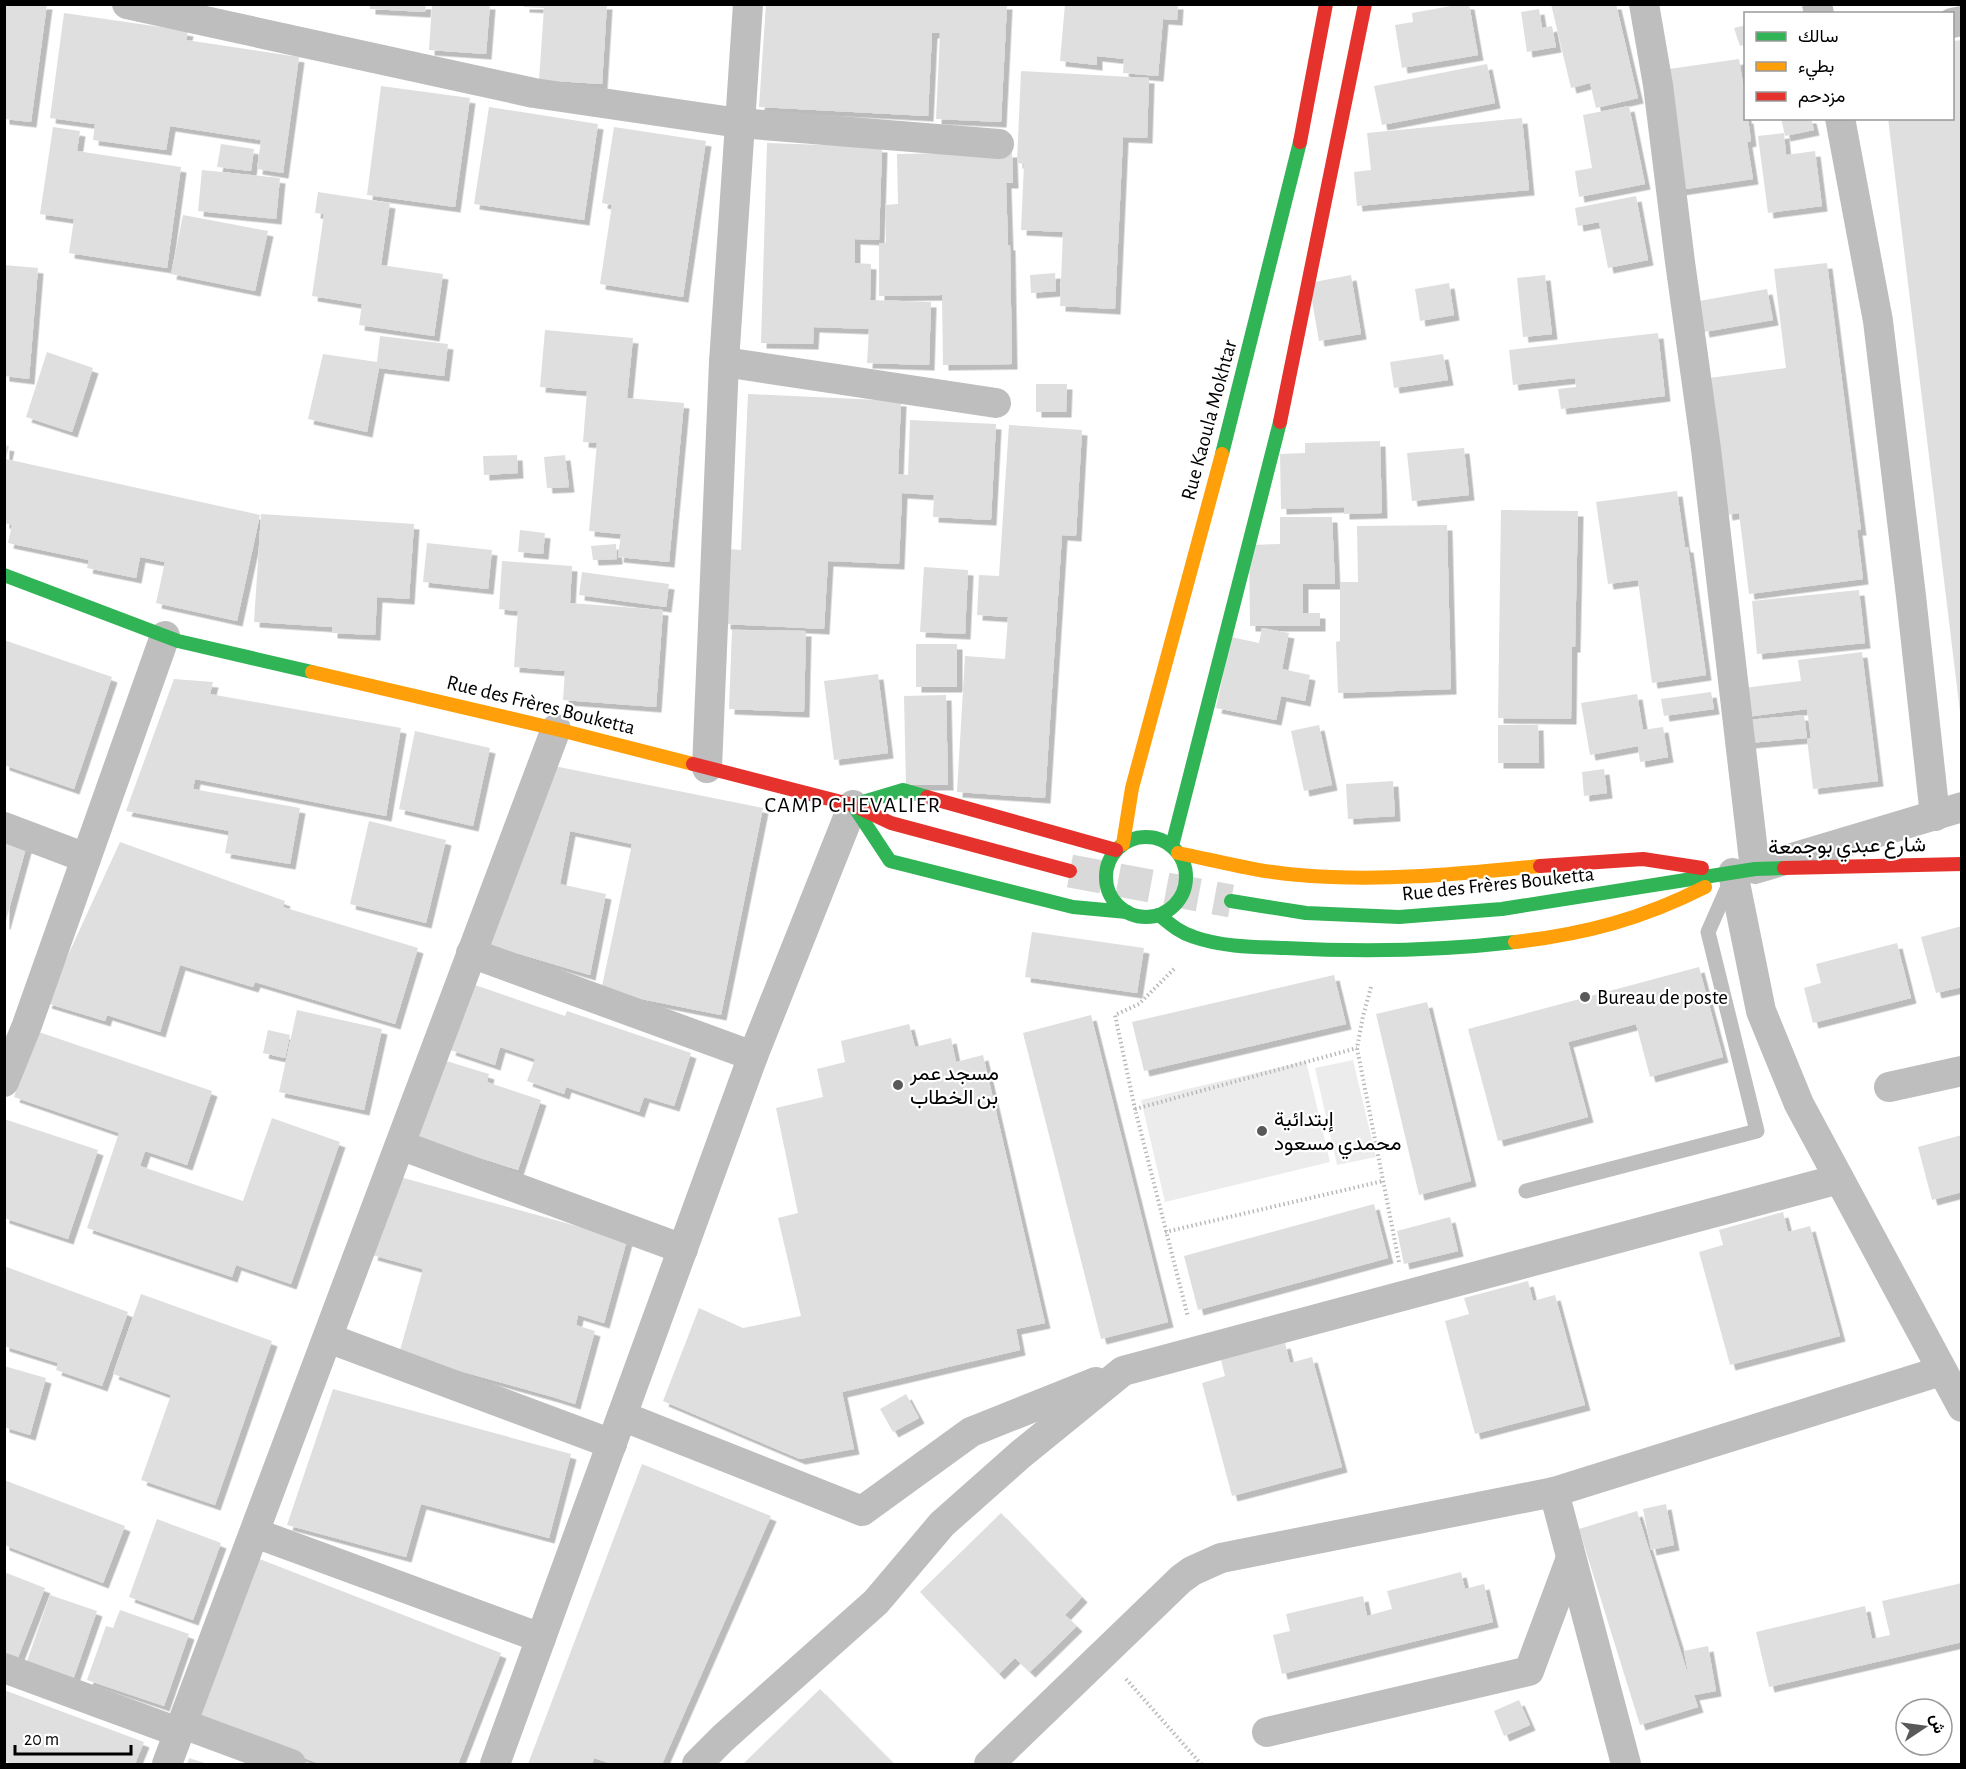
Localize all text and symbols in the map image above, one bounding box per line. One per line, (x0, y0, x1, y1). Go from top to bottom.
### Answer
legend (1744, 12, 1954, 120)
text: سالك (1798, 28, 1838, 46)
text: بطيء (1798, 58, 1834, 81)
text: مزدحم (1798, 88, 1845, 108)
street label: Rue Kaoula Mokhtar (1177, 337, 1241, 503)
street label: Rue des Frères Bouketta (445, 671, 638, 739)
district label: CAMP CHEVALIER (764, 794, 942, 816)
street label: شارع عبدي بوجمعة (1768, 834, 1926, 864)
street label: Rue des Frères Bouketta (1401, 863, 1596, 905)
place label: Bureau de poste (1597, 987, 1728, 1008)
marker: Bureau de poste (1578, 990, 1592, 1004)
place label: مسجد عمر بن الخطاب (909, 1063, 999, 1109)
marker: مسجد عمر بن الخطاب (891, 1078, 905, 1092)
place label: إبتدائية محمدي مسعود (1274, 1109, 1401, 1160)
marker: إبتدائية محمدي مسعود (1255, 1124, 1269, 1138)
north arrow (1894, 1697, 1954, 1757)
text: ش (1927, 1713, 1948, 1735)
scale bar (15, 1718, 130, 1756)
text: 20 m (24, 1731, 59, 1749)

